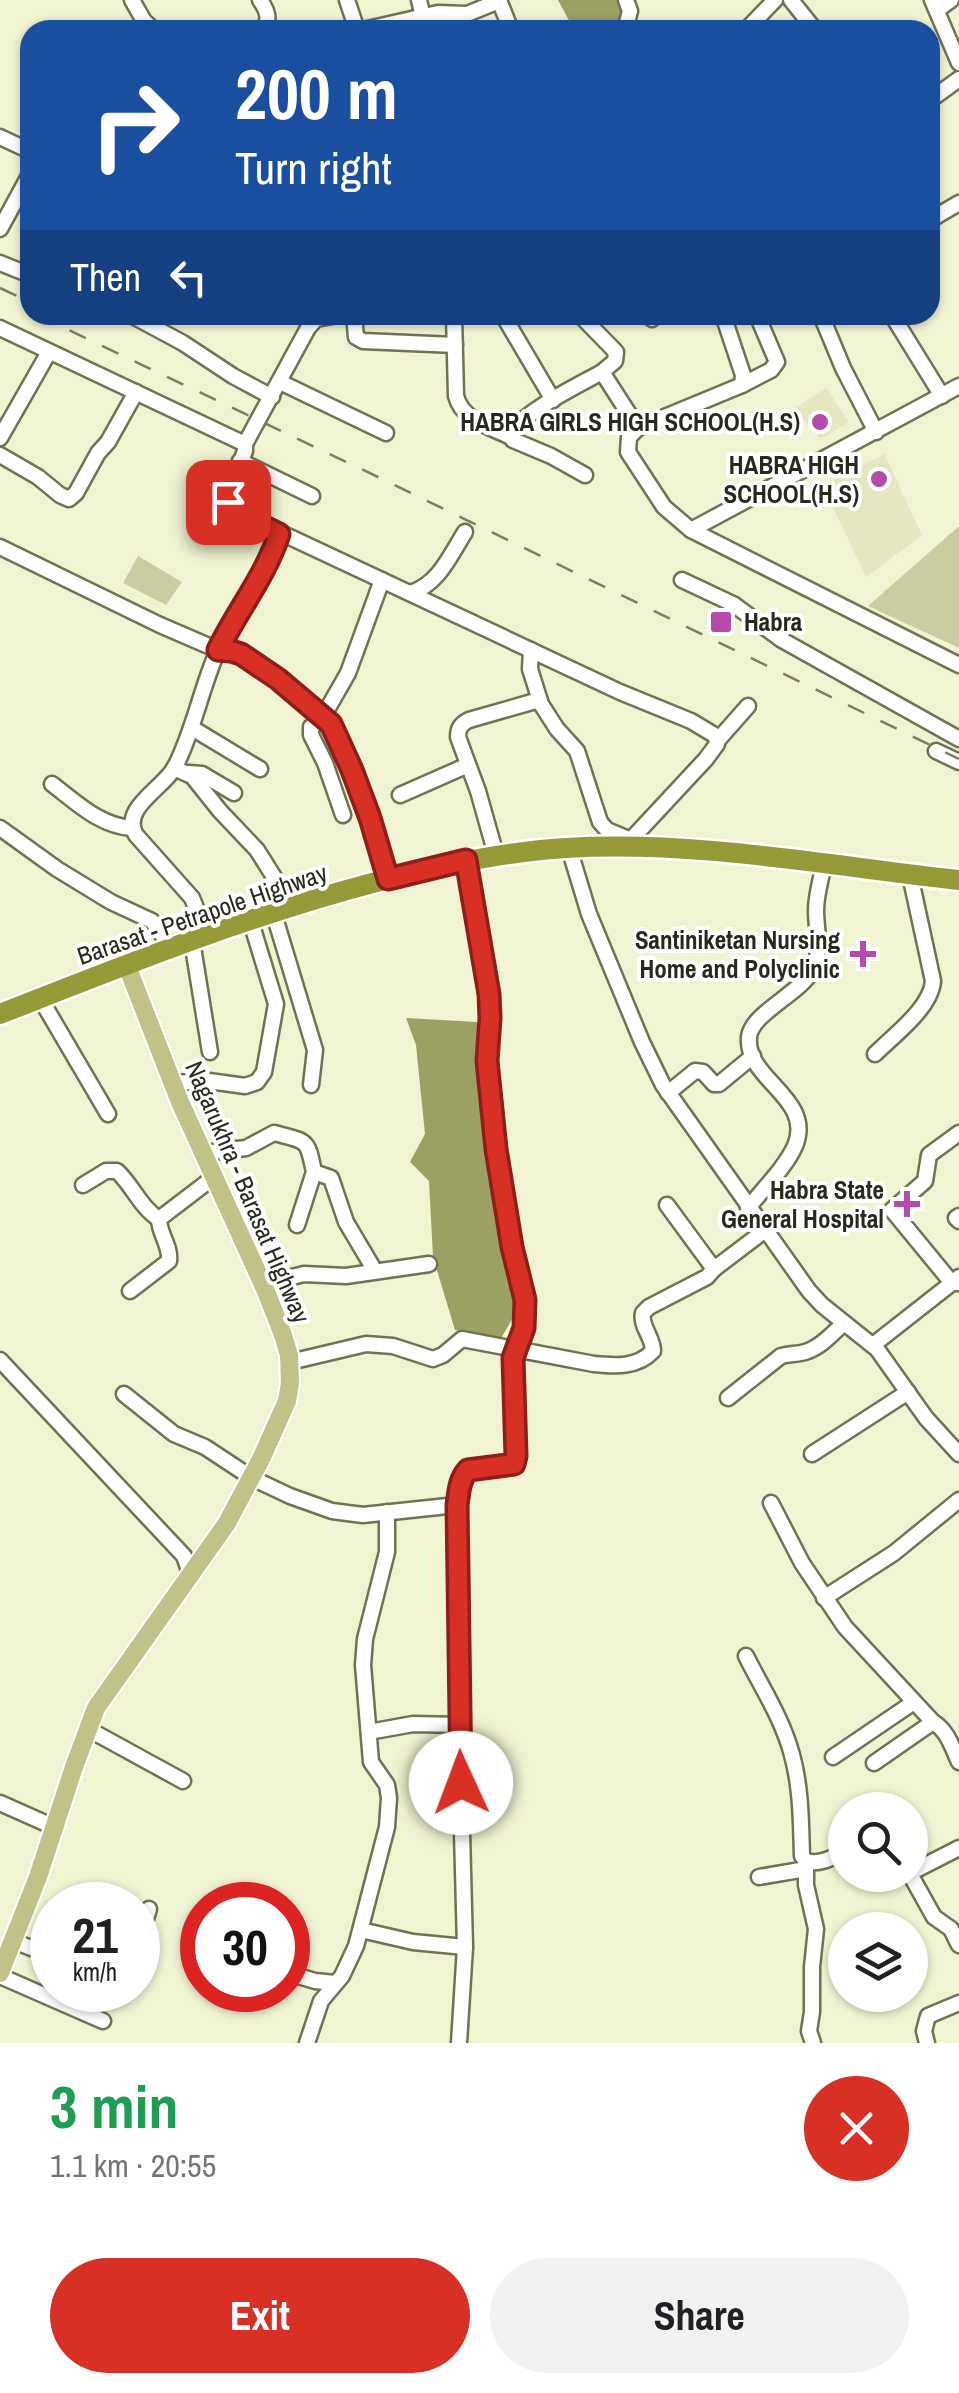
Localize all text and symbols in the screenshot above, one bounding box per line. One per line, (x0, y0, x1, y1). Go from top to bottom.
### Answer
text: 200 m (235, 47, 398, 141)
icon: right (70, 60, 200, 190)
text: Turn right (235, 137, 392, 198)
icon: left (161, 250, 216, 305)
text: Then (70, 252, 141, 303)
place label: HABRA GIRLS HIGH SCHOOL(H.S) (460, 405, 800, 439)
marker: HABRA GIRLS HIGH SCHOOL(H.S) (809, 411, 831, 433)
place label: HABRA HIGH SCHOOL(H.S) (723, 448, 859, 511)
pin (186, 460, 271, 545)
marker: HABRA HIGH SCHOOL(H.S) (868, 468, 890, 490)
icon: arrive (201, 475, 256, 530)
place label: Habra (744, 605, 803, 639)
marker: Habra (708, 609, 734, 635)
street label: Barasat - Petrapole Highway (73, 855, 332, 973)
place label: Santiniketan Nursing Home and Polyclinic (635, 923, 840, 986)
marker: Santiniketan Nursing Home and Polyclinic (850, 941, 876, 967)
street label: Nagarukhra - Barasat Highway (177, 1056, 319, 1329)
place label: Habra State General Hospital (721, 1173, 884, 1236)
marker: Habra State General Hospital (894, 1191, 920, 1217)
position arrow (409, 1731, 513, 1835)
map controls (828, 1792, 928, 2012)
button: search (828, 1792, 928, 1892)
speed limit sign: 30 (180, 1882, 310, 2012)
text: 21 (72, 1901, 118, 1969)
button: layers (828, 1912, 928, 2012)
text: km/h (73, 1955, 117, 1989)
text: 3 min (50, 2066, 179, 2147)
button: close (804, 2076, 909, 2181)
text: 1.1 km · 20:55 (50, 2144, 216, 2187)
button: Exit (50, 2258, 470, 2373)
button: Share (490, 2258, 909, 2373)

